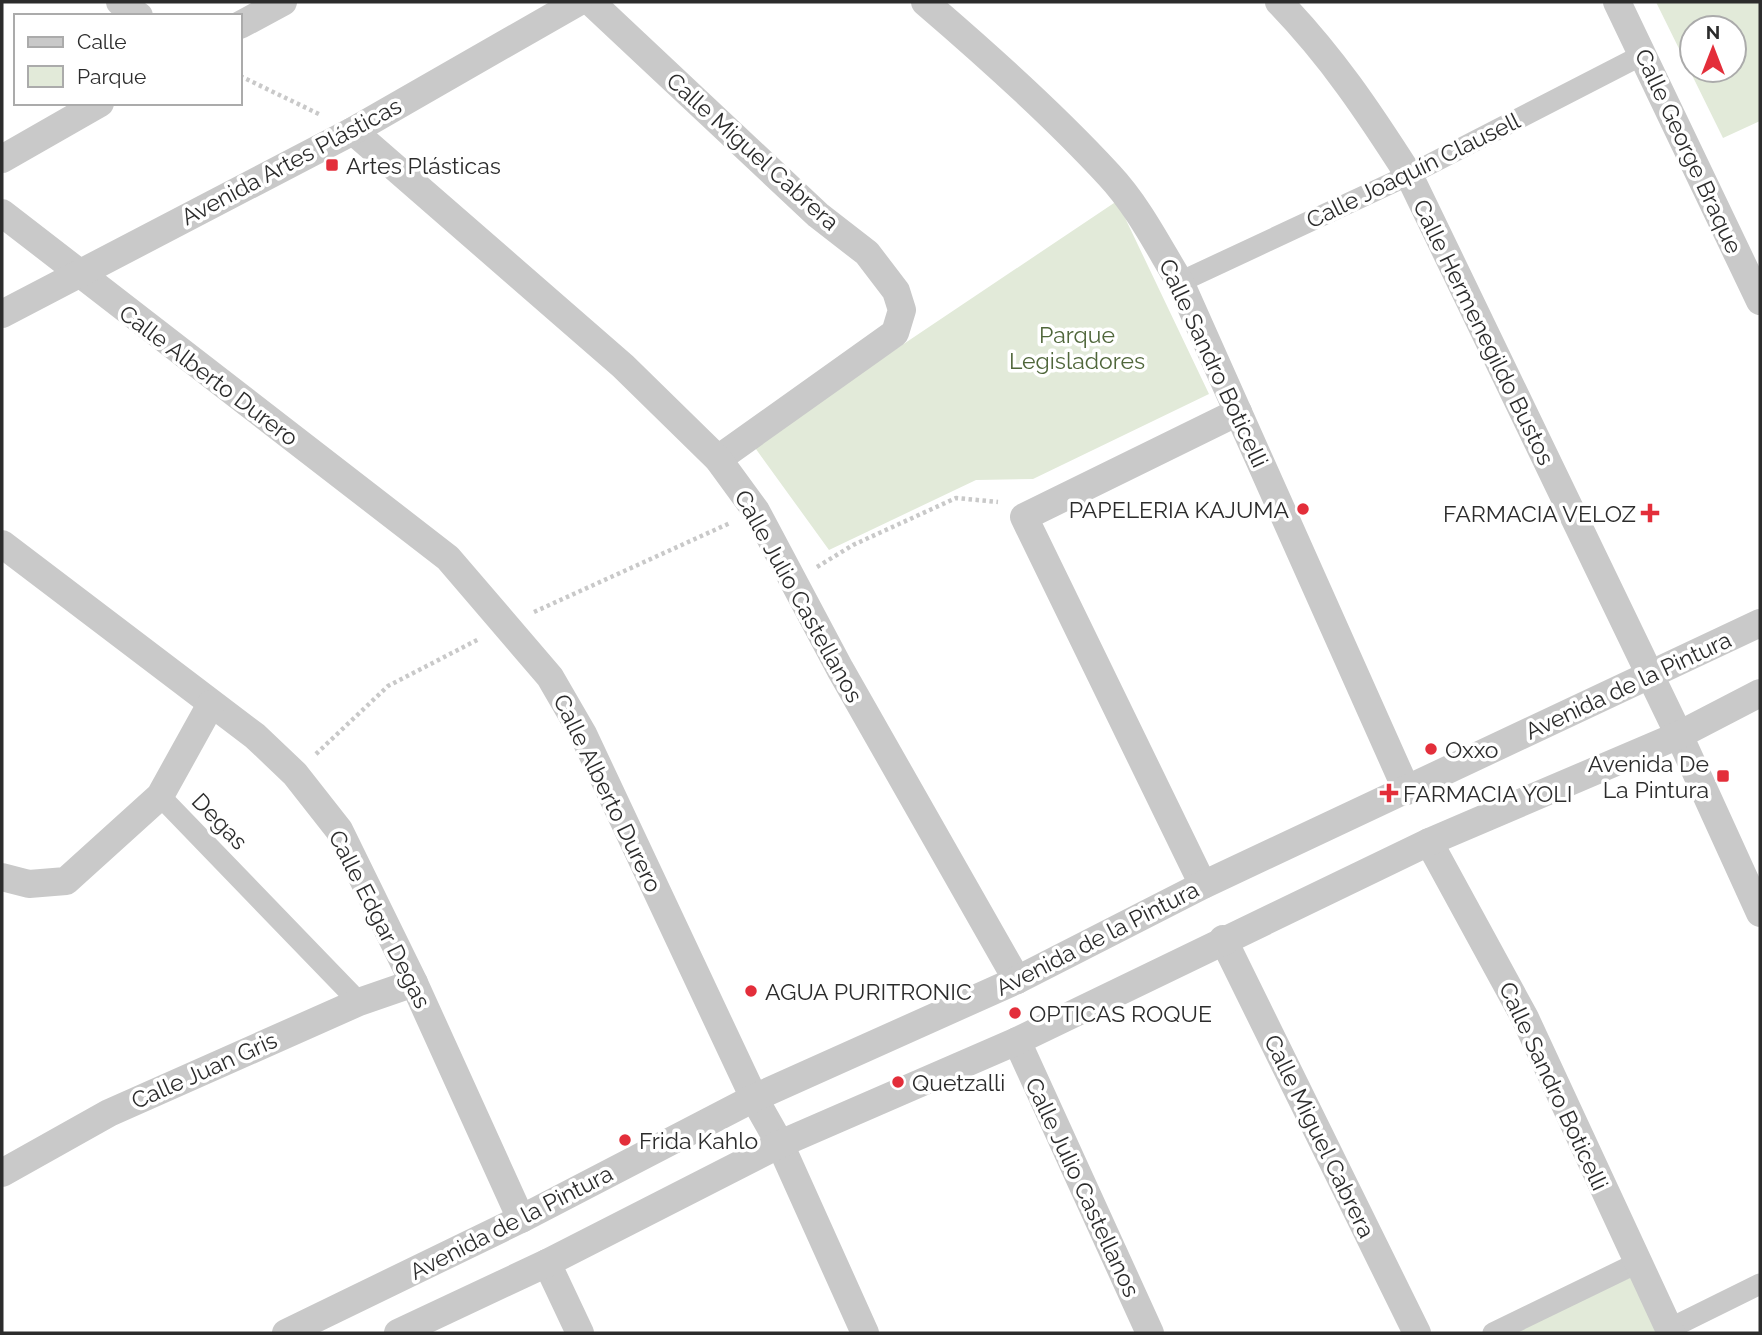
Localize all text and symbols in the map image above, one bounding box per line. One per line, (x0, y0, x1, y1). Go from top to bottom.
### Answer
legend (14, 14, 242, 105)
north arrow (1678, 14, 1748, 84)
text: N (1706, 21, 1720, 43)
text: Calle (77, 29, 127, 54)
street label: Calle George Braque (1630, 45, 1748, 257)
text: Parque (77, 64, 146, 89)
street label: Calle Miguel Cabrera (661, 67, 845, 235)
street label: Avenida Artes Plásticas (176, 91, 406, 231)
street label: Calle Joaquín Clausell (1302, 106, 1525, 233)
place label: Artes Plásticas (346, 152, 501, 179)
marker: Artes Plásticas (324, 157, 340, 173)
street label: Calle Hermenegildo Bustos (1408, 195, 1560, 469)
street label: Calle Sandro Boticelli (1154, 255, 1274, 471)
street label: Calle Alberto Durero (114, 299, 304, 451)
park label: Parque Legisladores (1009, 321, 1145, 374)
street label: Calle Julio Castellanos (729, 485, 869, 707)
place label: PAPELERIA KAJUMA (1069, 496, 1289, 523)
place label: FARMACIA VELOZ (1443, 500, 1636, 527)
marker: PAPELERIA KAJUMA (1295, 501, 1311, 517)
marker: FARMACIA VELOZ (1642, 505, 1658, 521)
street label: Avenida de la Pintura (1521, 625, 1735, 745)
street label: Calle Alberto Durero (548, 690, 668, 896)
place label: Oxxo (1445, 736, 1498, 763)
marker: Oxxo (1423, 741, 1439, 757)
place label: Avenida De La Pintura (1588, 750, 1709, 803)
marker: Avenida De La Pintura (1715, 768, 1731, 784)
place label: FARMACIA YOLI (1403, 780, 1572, 807)
marker: FARMACIA YOLI (1381, 785, 1397, 801)
street label: Degas (187, 787, 253, 855)
street label: Calle Edgar Degas (323, 825, 437, 1013)
street label: Avenida de la Pintura (991, 875, 1203, 1001)
place label: AGUA PURITRONIC (765, 978, 972, 1005)
street label: Calle Sandro Boticelli (1494, 978, 1614, 1194)
marker: AGUA PURITRONIC (743, 983, 759, 999)
place label: OPTICAS ROQUE (1029, 1000, 1212, 1027)
marker: OPTICAS ROQUE (1007, 1005, 1023, 1021)
street label: Calle Juan Gris (127, 1026, 281, 1114)
street label: Calle Miguel Cabrera (1259, 1030, 1381, 1242)
place label: Quetzalli (912, 1069, 1005, 1096)
street label: Calle Julio Castellanos (1020, 1073, 1146, 1301)
marker: Quetzalli (890, 1074, 906, 1090)
place label: Frida Kahlo (639, 1127, 758, 1154)
marker: Frida Kahlo (617, 1132, 633, 1148)
street label: Avenida de la Pintura (405, 1159, 617, 1285)

